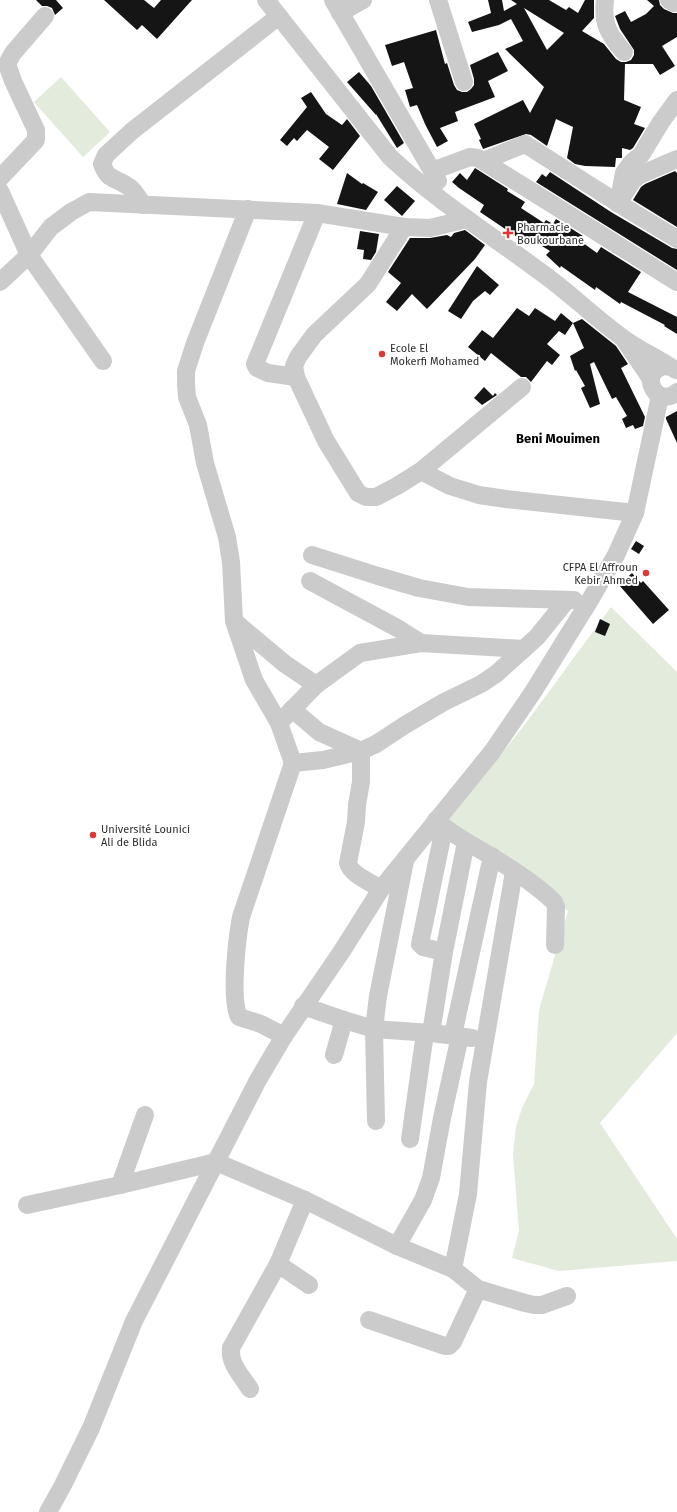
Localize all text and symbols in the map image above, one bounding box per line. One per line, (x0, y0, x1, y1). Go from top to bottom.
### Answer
place label: Pharmacie Boukourbane (517, 221, 584, 247)
marker: Pharmacie Boukourbane (502, 227, 514, 239)
place label: Ecole El Mokerfi Mohamed (390, 342, 479, 368)
marker: Ecole El Mokerfi Mohamed (377, 349, 387, 359)
district label: Beni Mouimen (516, 431, 600, 446)
place label: CFPA El Affroun Kebir Ahmed (563, 561, 638, 587)
marker: CFPA El Affroun Kebir Ahmed (641, 568, 651, 578)
place label: Université Lounici Ali de Blida (101, 823, 190, 849)
marker: Université Lounici Ali de Blida (88, 830, 98, 840)

